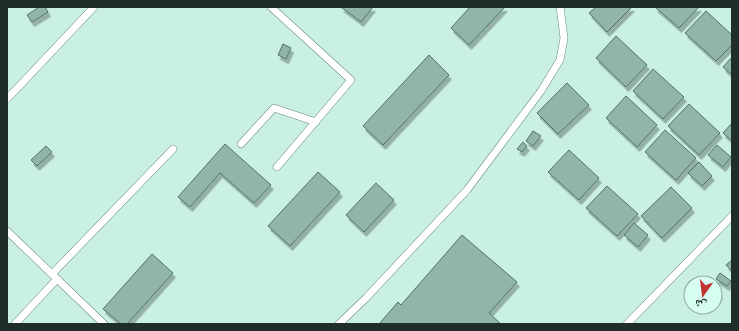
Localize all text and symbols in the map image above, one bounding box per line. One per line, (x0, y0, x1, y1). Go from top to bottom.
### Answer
north arrow (683, 275, 723, 315)
text: ش (693, 295, 708, 313)

